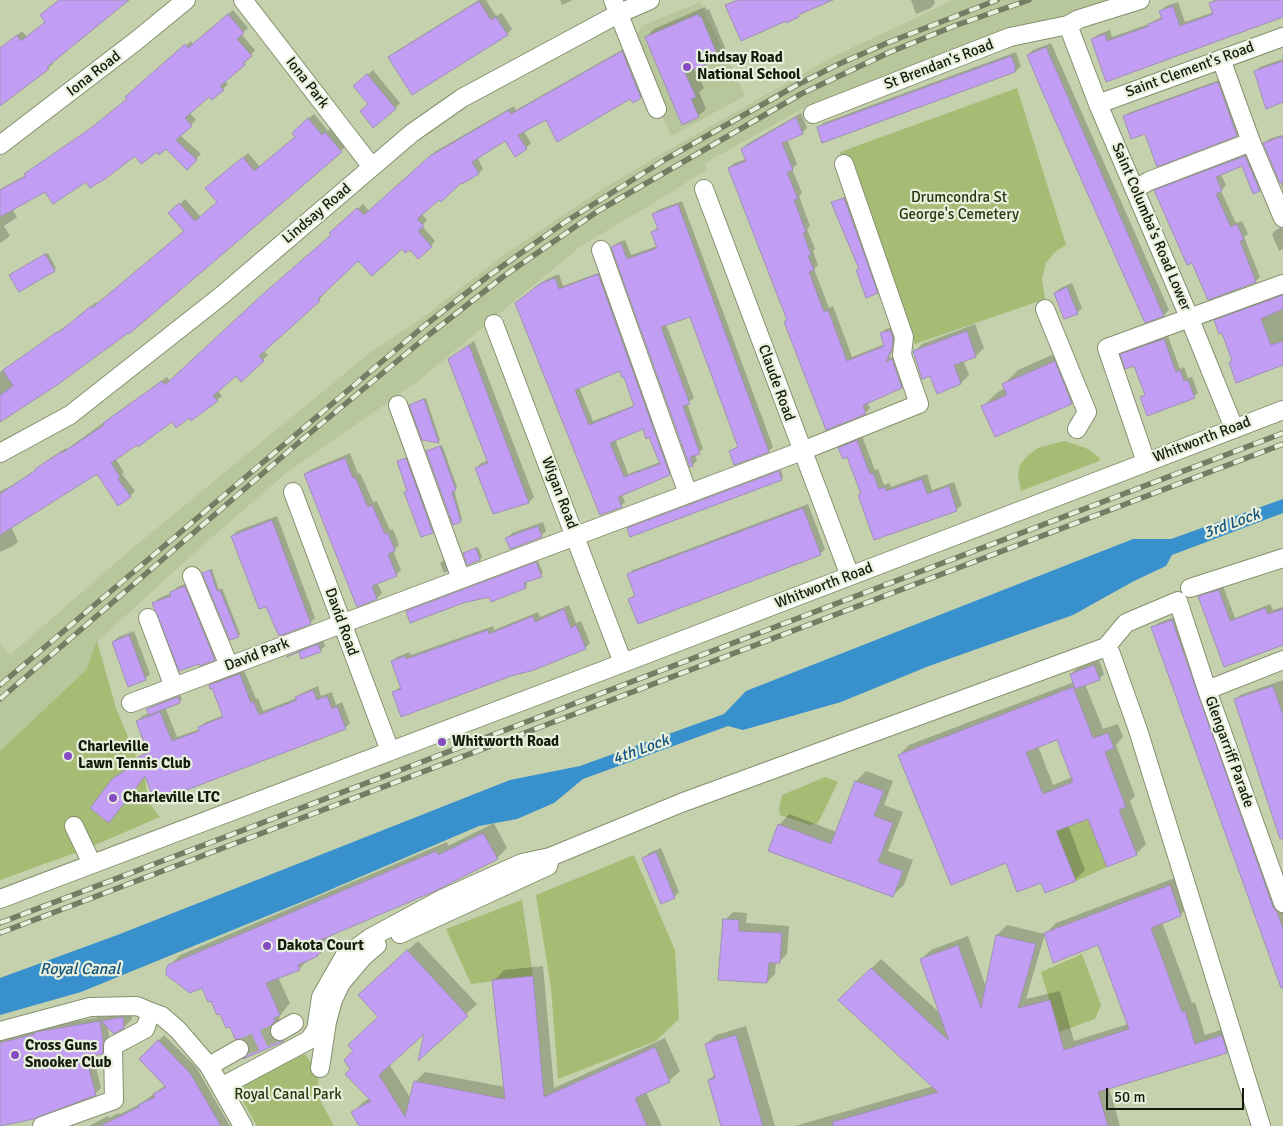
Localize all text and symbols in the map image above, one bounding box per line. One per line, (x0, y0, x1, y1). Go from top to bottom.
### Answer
street label: St Brendan's Road (882, 36, 996, 94)
street label: Saint Clement's Road (1123, 38, 1257, 102)
street label: Iona Road (63, 47, 125, 101)
place label: Lindsay Road National School (697, 49, 801, 84)
street label: Iona Park (281, 54, 333, 112)
marker: Lindsay Road National School (681, 61, 693, 73)
street label: Saint Columba's Road Lower (1107, 140, 1195, 314)
street label: Lindsay Road (279, 180, 355, 248)
park label: Drumcondra St George's Cemetery (899, 189, 1019, 224)
street label: Claude Road (754, 342, 798, 424)
street label: Whitworth Road (1151, 413, 1253, 467)
street label: Wigan Road (537, 454, 581, 532)
water label: 3rd Lock (1201, 505, 1263, 543)
street label: Whitworth Road (773, 559, 875, 613)
street label: David Road (320, 586, 362, 658)
street label: David Park (222, 634, 292, 676)
street label: Glengarriff Parade (1200, 694, 1258, 810)
water label: 4th Lock (610, 731, 672, 769)
place label: Whitworth Road (452, 733, 559, 751)
marker: Whitworth Road (436, 736, 448, 748)
place label: Charleville Lawn Tennis Club (78, 738, 191, 773)
marker: Charleville Lawn Tennis Club (62, 750, 74, 762)
place label: Charleville LTC (123, 789, 220, 807)
marker: Charleville LTC (107, 792, 119, 804)
place label: Dakota Court (277, 937, 364, 955)
marker: Dakota Court (261, 940, 273, 952)
water label: Royal Canal (40, 960, 120, 980)
place label: Cross Guns Snooker Club (25, 1037, 111, 1072)
marker: Cross Guns Snooker Club (9, 1049, 21, 1061)
scale bar (1108, 1078, 1246, 1110)
park label: Royal Canal Park (234, 1086, 342, 1104)
text: 50 m (1114, 1088, 1145, 1106)

